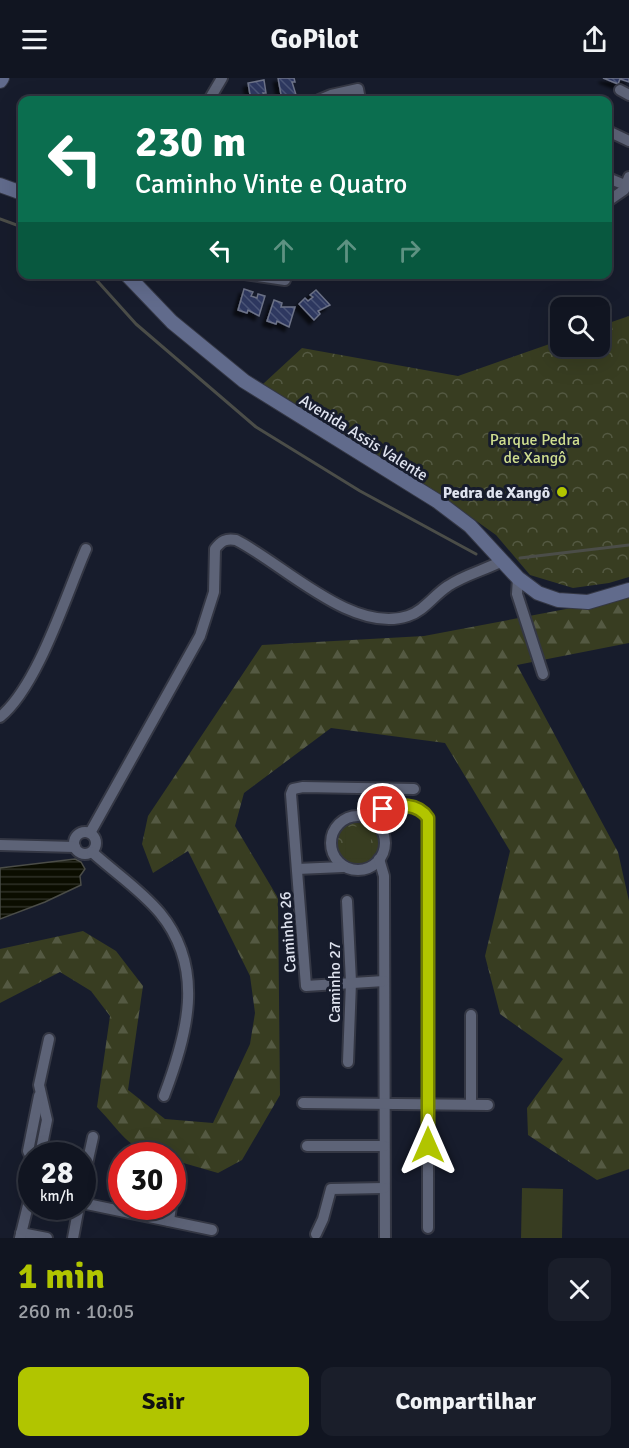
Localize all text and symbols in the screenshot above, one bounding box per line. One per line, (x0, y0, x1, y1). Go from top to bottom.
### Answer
icon: menu (18, 23, 51, 56)
text: GoPilot (270, 23, 359, 56)
icon: share (578, 23, 611, 56)
text: 230 m (135, 117, 246, 168)
icon: left (36, 120, 114, 198)
text: Caminho Vinte e Quatro (135, 168, 407, 201)
icon: left (204, 234, 237, 267)
icon: ahead (267, 234, 300, 267)
icon: ahead (330, 234, 363, 267)
icon: right (393, 234, 426, 267)
map controls (550, 297, 610, 357)
button: search (550, 297, 610, 357)
street label: Avenida Assis Valente (295, 390, 431, 486)
park label: Parque Pedra de Xangô (490, 430, 580, 468)
place label: Pedra de Xangô (443, 483, 550, 503)
marker: Pedra de Xangô (555, 485, 569, 499)
pin (357, 783, 408, 834)
icon: arrive (366, 792, 399, 825)
street label: Caminho 26 (275, 891, 301, 973)
street label: Caminho 27 (325, 941, 345, 1023)
position arrow (396, 1113, 460, 1177)
speed limit sign: 30 (108, 1142, 186, 1220)
text: 28 (41, 1155, 73, 1192)
text: km/h (40, 1187, 74, 1205)
text: 1 min (18, 1254, 105, 1299)
button: close (548, 1258, 611, 1321)
text: 260 m · 10:05 (18, 1299, 134, 1324)
button: Sair (18, 1367, 309, 1436)
button: Compartilhar (321, 1367, 611, 1436)

